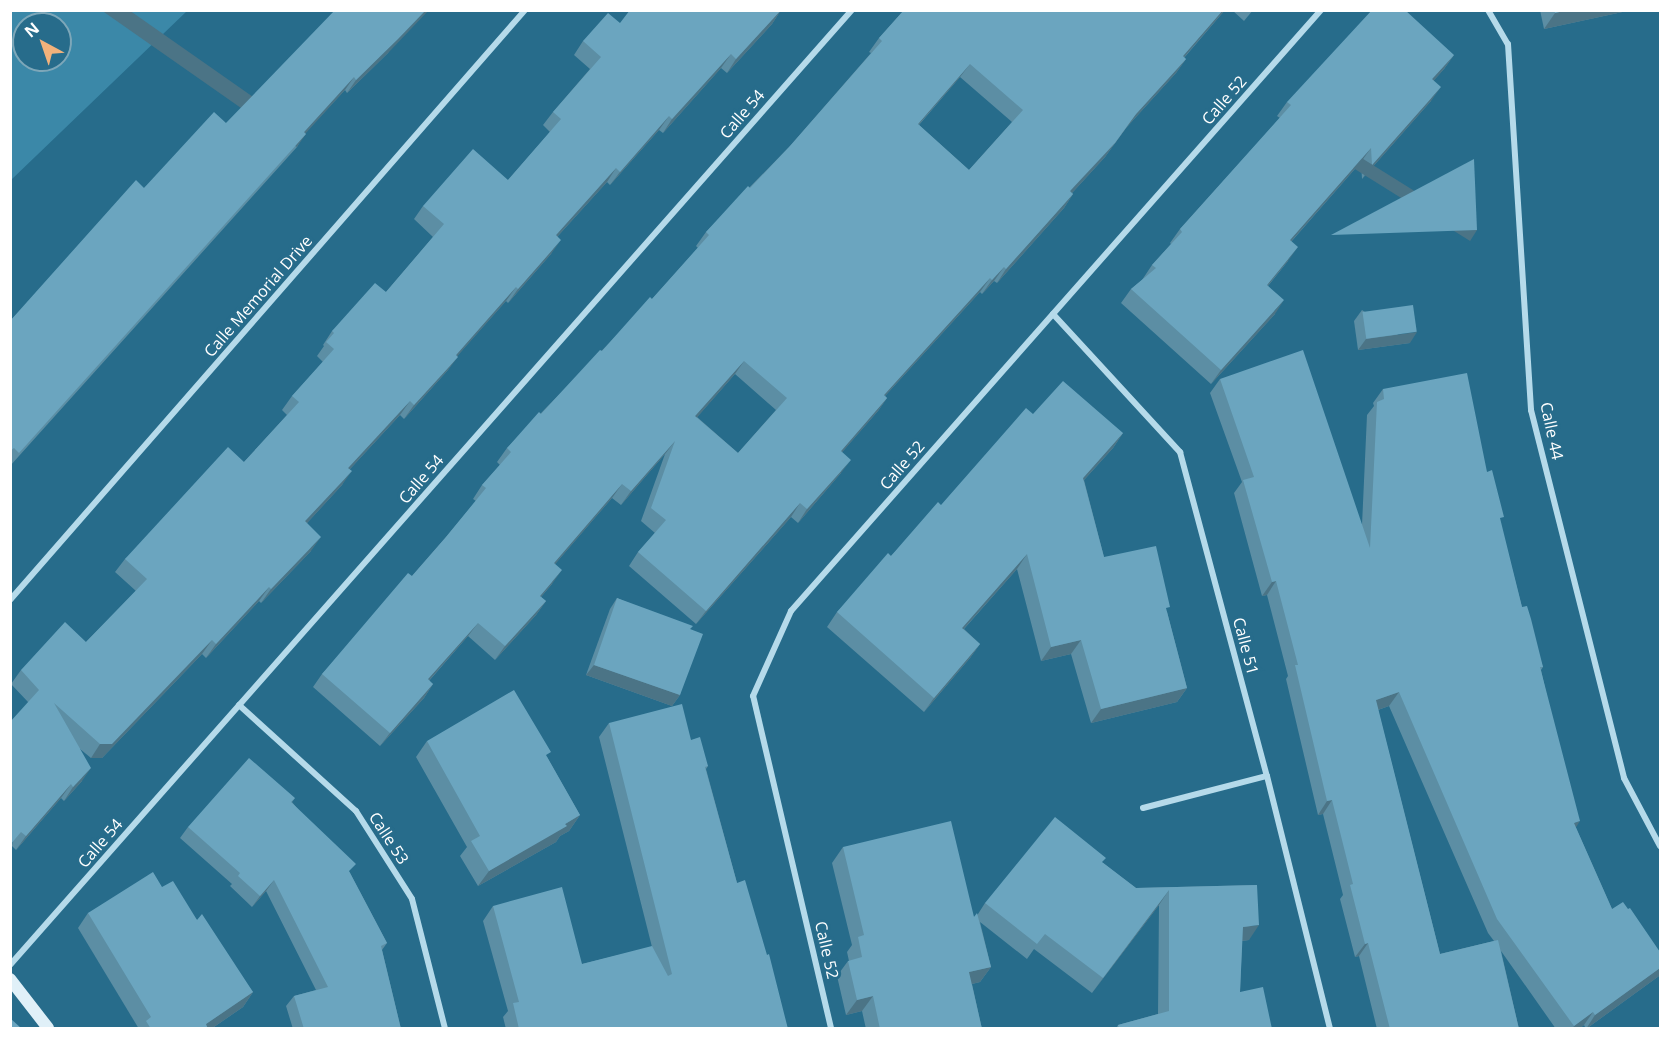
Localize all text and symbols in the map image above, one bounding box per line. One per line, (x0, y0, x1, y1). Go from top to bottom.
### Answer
north arrow (12, 12, 72, 72)
text: N (20, 17, 44, 42)
street label: Calle 52 (1198, 72, 1250, 128)
street label: Calle 54 (716, 86, 768, 142)
street label: Calle Memorial Drive (200, 231, 316, 361)
street label: Calle 44 (1537, 400, 1567, 462)
street label: Calle 52 (876, 437, 928, 493)
street label: Calle 54 (395, 451, 447, 507)
street label: Calle 51 (1229, 615, 1263, 677)
street label: Calle 53 (365, 808, 413, 868)
street label: Calle 54 (74, 815, 126, 871)
street label: Calle 52 (811, 919, 843, 981)

